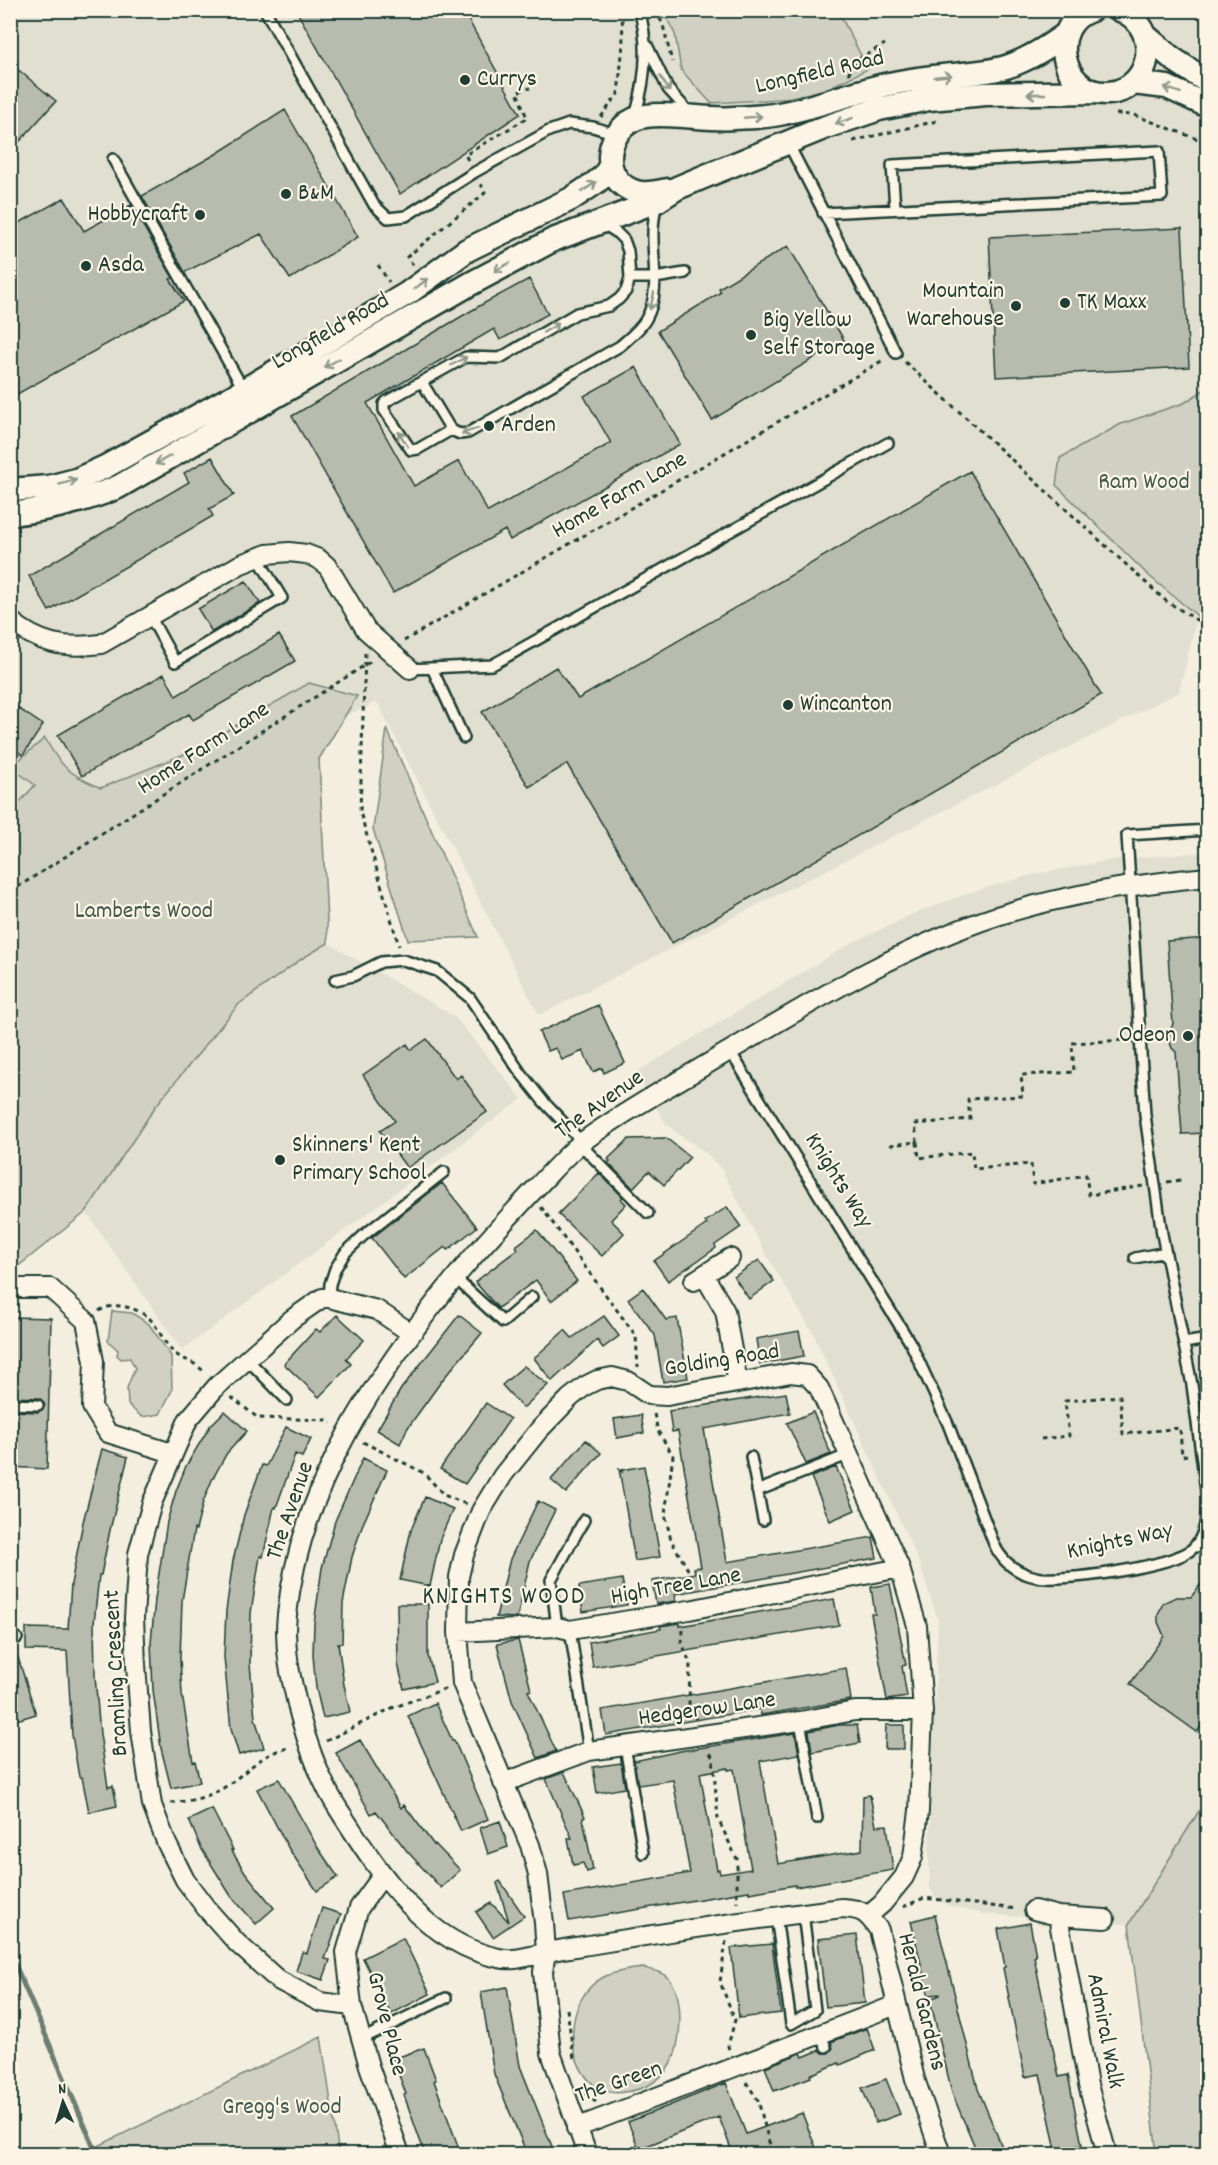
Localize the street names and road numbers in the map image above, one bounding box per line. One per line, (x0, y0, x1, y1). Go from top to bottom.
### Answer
street label: Longfield Road (752, 42, 888, 104)
street label: Longfield Road (266, 285, 396, 379)
street label: Home Farm Lane (546, 444, 694, 548)
street label: Home Farm Lane (131, 694, 277, 804)
street label: The Avenue (548, 1062, 652, 1148)
street label: Knights Way (795, 1127, 882, 1237)
street label: Golding Road (662, 1335, 782, 1387)
street label: The Avenue (258, 1457, 324, 1565)
street label: Knights Way (1064, 1514, 1177, 1570)
street label: High Tree Lane (608, 1559, 744, 1615)
street label: Bramling Crescent (96, 1589, 138, 1757)
street label: Hedgerow Lane (636, 1684, 778, 1736)
street label: Herald Gardens (887, 1930, 955, 2074)
street label: Grove Place (357, 1969, 415, 2079)
street label: Admiral Walk (1076, 1970, 1132, 2092)
street label: The Green (571, 2052, 667, 2114)

